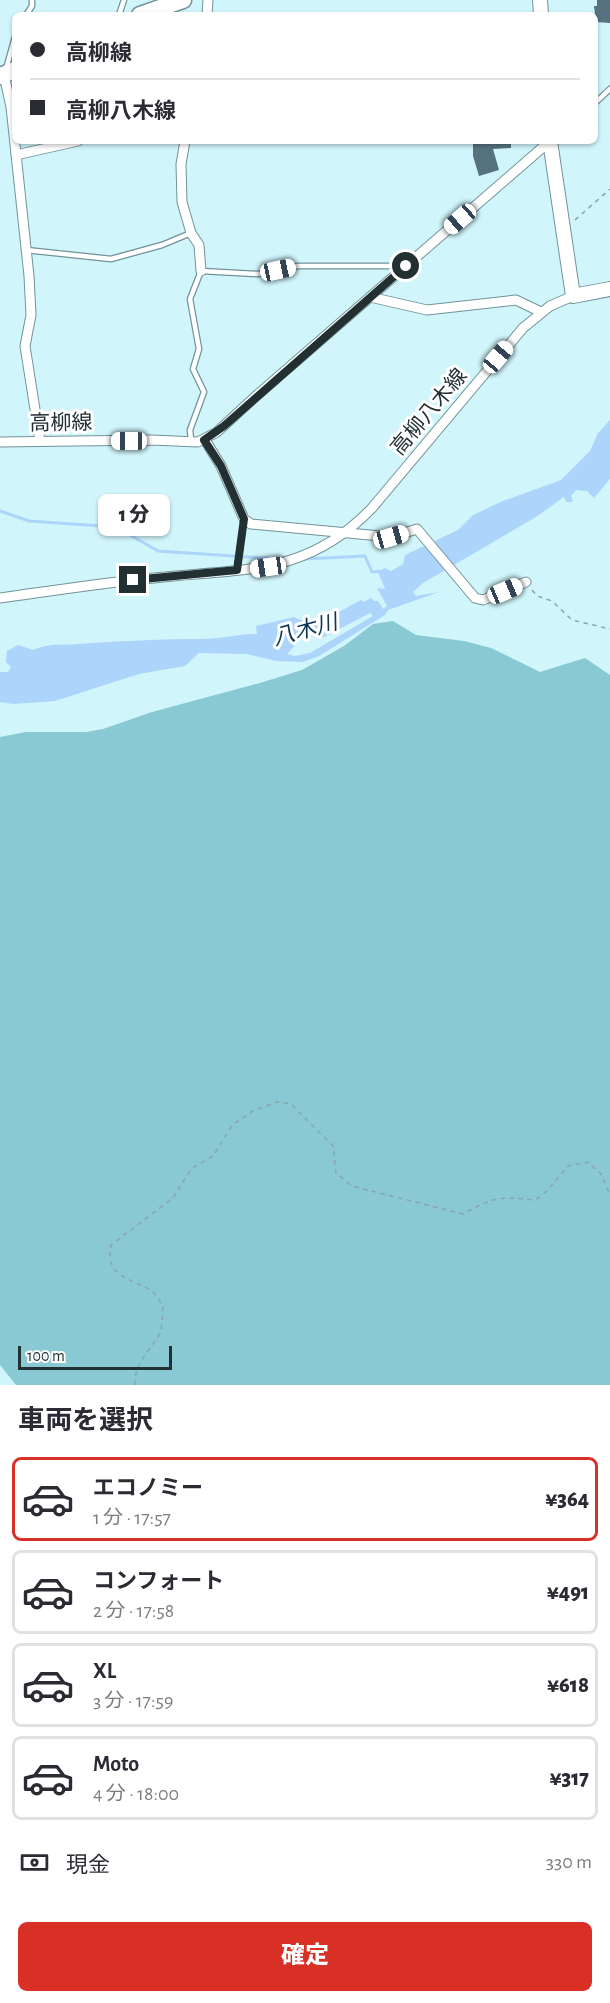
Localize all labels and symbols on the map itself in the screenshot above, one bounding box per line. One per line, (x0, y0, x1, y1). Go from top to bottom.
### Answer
car (441, 200, 479, 238)
route start (392, 252, 419, 279)
car (259, 257, 297, 283)
car (480, 337, 516, 377)
street label: 高柳八木線 (386, 364, 471, 459)
street label: 高柳線 (29, 411, 93, 434)
car (111, 432, 147, 450)
callout: 1 分 (97, 493, 169, 535)
car (371, 523, 411, 551)
car (249, 556, 287, 578)
route end (119, 566, 146, 593)
car (485, 576, 525, 606)
water label: 八木川 (270, 609, 342, 649)
scale bar (18, 1343, 172, 1370)

